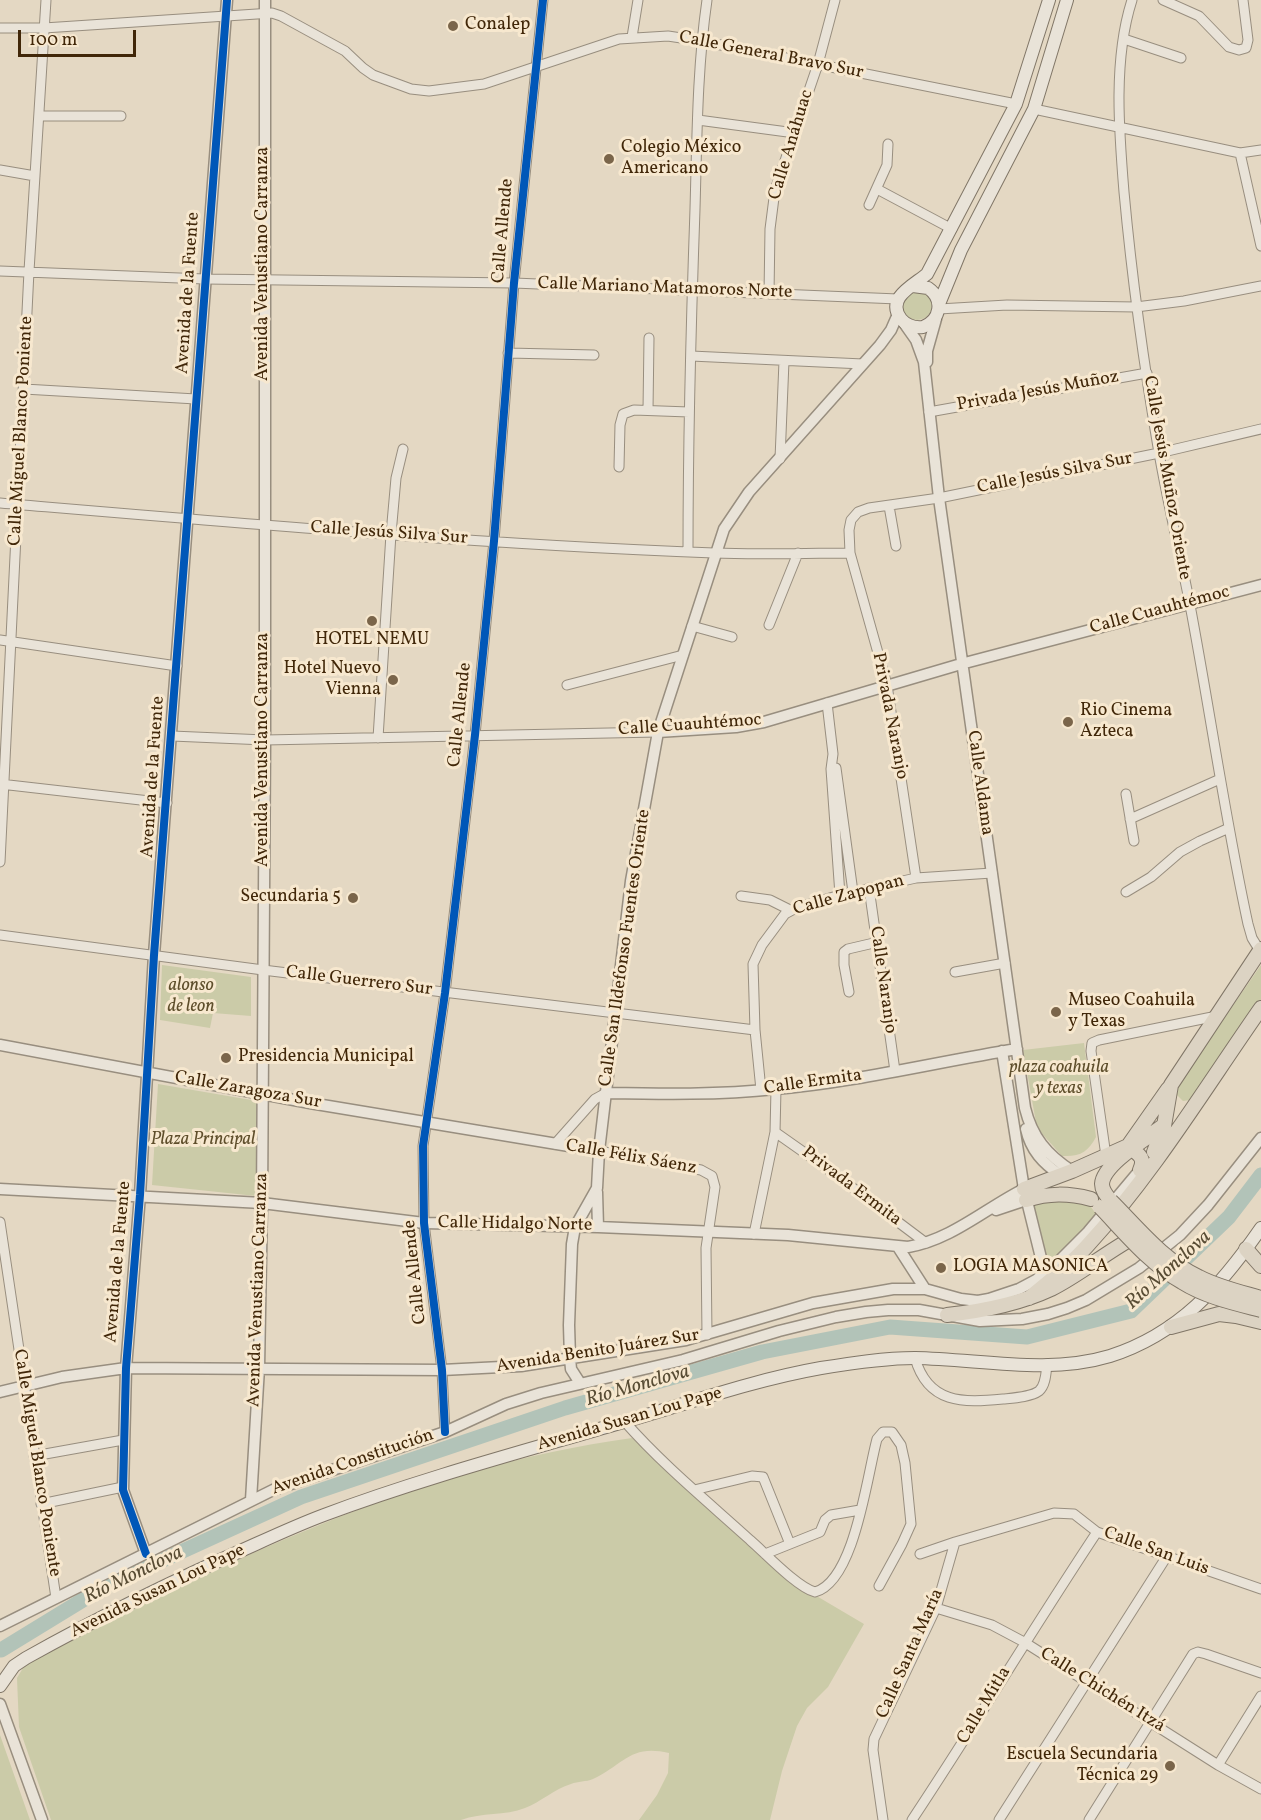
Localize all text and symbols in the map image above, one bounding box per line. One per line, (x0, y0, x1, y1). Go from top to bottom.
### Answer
place label: Conalep (465, 15, 530, 37)
scale bar (21, 18, 140, 56)
marker: Conalep (446, 19, 460, 33)
text: 100 m (29, 28, 78, 53)
street label: Calle General Bravo Sur (677, 28, 865, 84)
street label: Calle Anáhuac (765, 87, 819, 203)
place label: Colegio México Americano (621, 138, 741, 180)
street label: Avenida Venustiano Carranza (253, 147, 275, 381)
marker: Colegio México Americano (602, 152, 616, 166)
street label: Calle Allende (489, 178, 519, 284)
street label: Avenida de la Fuente (173, 211, 205, 375)
street label: Calle Mariano Matamoros Norte (537, 274, 793, 304)
street label: Calle Miguel Blanco Poniente (5, 316, 39, 546)
street label: Privada Jesús Muñoz (955, 367, 1121, 417)
street label: Calle Jesús Muñoz Oriente (1137, 374, 1195, 582)
street label: Calle Jesús Silva Sur (976, 448, 1134, 500)
street label: Calle Jesús Silva Sur (310, 518, 468, 550)
street label: Calle Cuauhtémoc (1088, 582, 1232, 640)
marker: HOTEL NEMU (365, 614, 379, 628)
place label: HOTEL NEMU (315, 630, 429, 652)
street label: Avenida Venustiano Carranza (253, 633, 275, 867)
street label: Privada Naranjo (866, 651, 912, 781)
place label: Hotel Nuevo Vienna (283, 659, 381, 702)
street label: Calle Allende (445, 662, 477, 768)
marker: Hotel Nuevo Vienna (386, 673, 400, 687)
street label: Avenida de la Fuente (138, 695, 170, 859)
place label: Rio Cinema Azteca (1080, 701, 1172, 744)
street label: Calle Cuauhtémoc (618, 710, 762, 742)
marker: Rio Cinema Azteca (1061, 715, 1075, 729)
street label: Calle Aldama (961, 729, 997, 837)
street label: Calle San Ildefonso Fuentes Oriente (596, 808, 656, 1088)
street label: Calle Zapopan (791, 871, 907, 921)
place label: Secundaria 5 (240, 887, 341, 909)
marker: Secundaria 5 (346, 891, 360, 905)
street label: Calle Naranjo (864, 925, 900, 1035)
street label: Calle Guerrero Sur (285, 962, 433, 1002)
park label: alonso de leon (167, 976, 215, 1018)
place label: Museo Coahuila y Texas (1068, 991, 1195, 1034)
marker: Museo Coahuila y Texas (1049, 1005, 1063, 1019)
place label: Presidencia Municipal (238, 1047, 414, 1069)
marker: Presidencia Municipal (219, 1051, 233, 1065)
park label: plaza coahuila y texas (1009, 1058, 1109, 1100)
street label: Calle Ermita (763, 1065, 863, 1101)
street label: Calle Zaragoza Sur (173, 1067, 323, 1115)
park label: Plaza Principal (150, 1130, 256, 1152)
street label: Calle Félix Sáenz (564, 1136, 698, 1180)
street label: Privada Ermita (797, 1142, 905, 1232)
street label: Avenida Venustiano Carranza (244, 1173, 274, 1407)
street label: Avenida de la Fuente (101, 1180, 137, 1344)
street label: Calle Hidalgo Norte (438, 1213, 592, 1237)
street label: Calle Allende (400, 1219, 432, 1325)
water label: Río Monclova (1121, 1226, 1217, 1316)
place label: LOGIA MASONICA (953, 1257, 1108, 1279)
marker: LOGIA MASONICA (934, 1261, 948, 1275)
street label: Avenida Benito Juárez Sur (495, 1325, 701, 1379)
street label: Calle Miguel Blanco Poniente (7, 1348, 65, 1578)
water label: Río Monclova (583, 1361, 693, 1413)
street label: Avenida Susan Lou Pape (535, 1383, 725, 1457)
street label: Avenida Constitución (269, 1425, 437, 1501)
street label: Calle San Luis (1101, 1523, 1211, 1581)
street label: Avenida Susan Lou Pape (67, 1540, 249, 1644)
water label: Río Monclova (81, 1542, 187, 1610)
street label: Calle Santa María (873, 1586, 949, 1722)
street label: Calle Chichén Itzá (1035, 1644, 1169, 1738)
street label: Calle Mitla (953, 1663, 1017, 1749)
place label: Escuela Secundaria Técnica 29 (1006, 1745, 1158, 1788)
marker: Escuela Secundaria Técnica 29 (1163, 1759, 1177, 1773)

